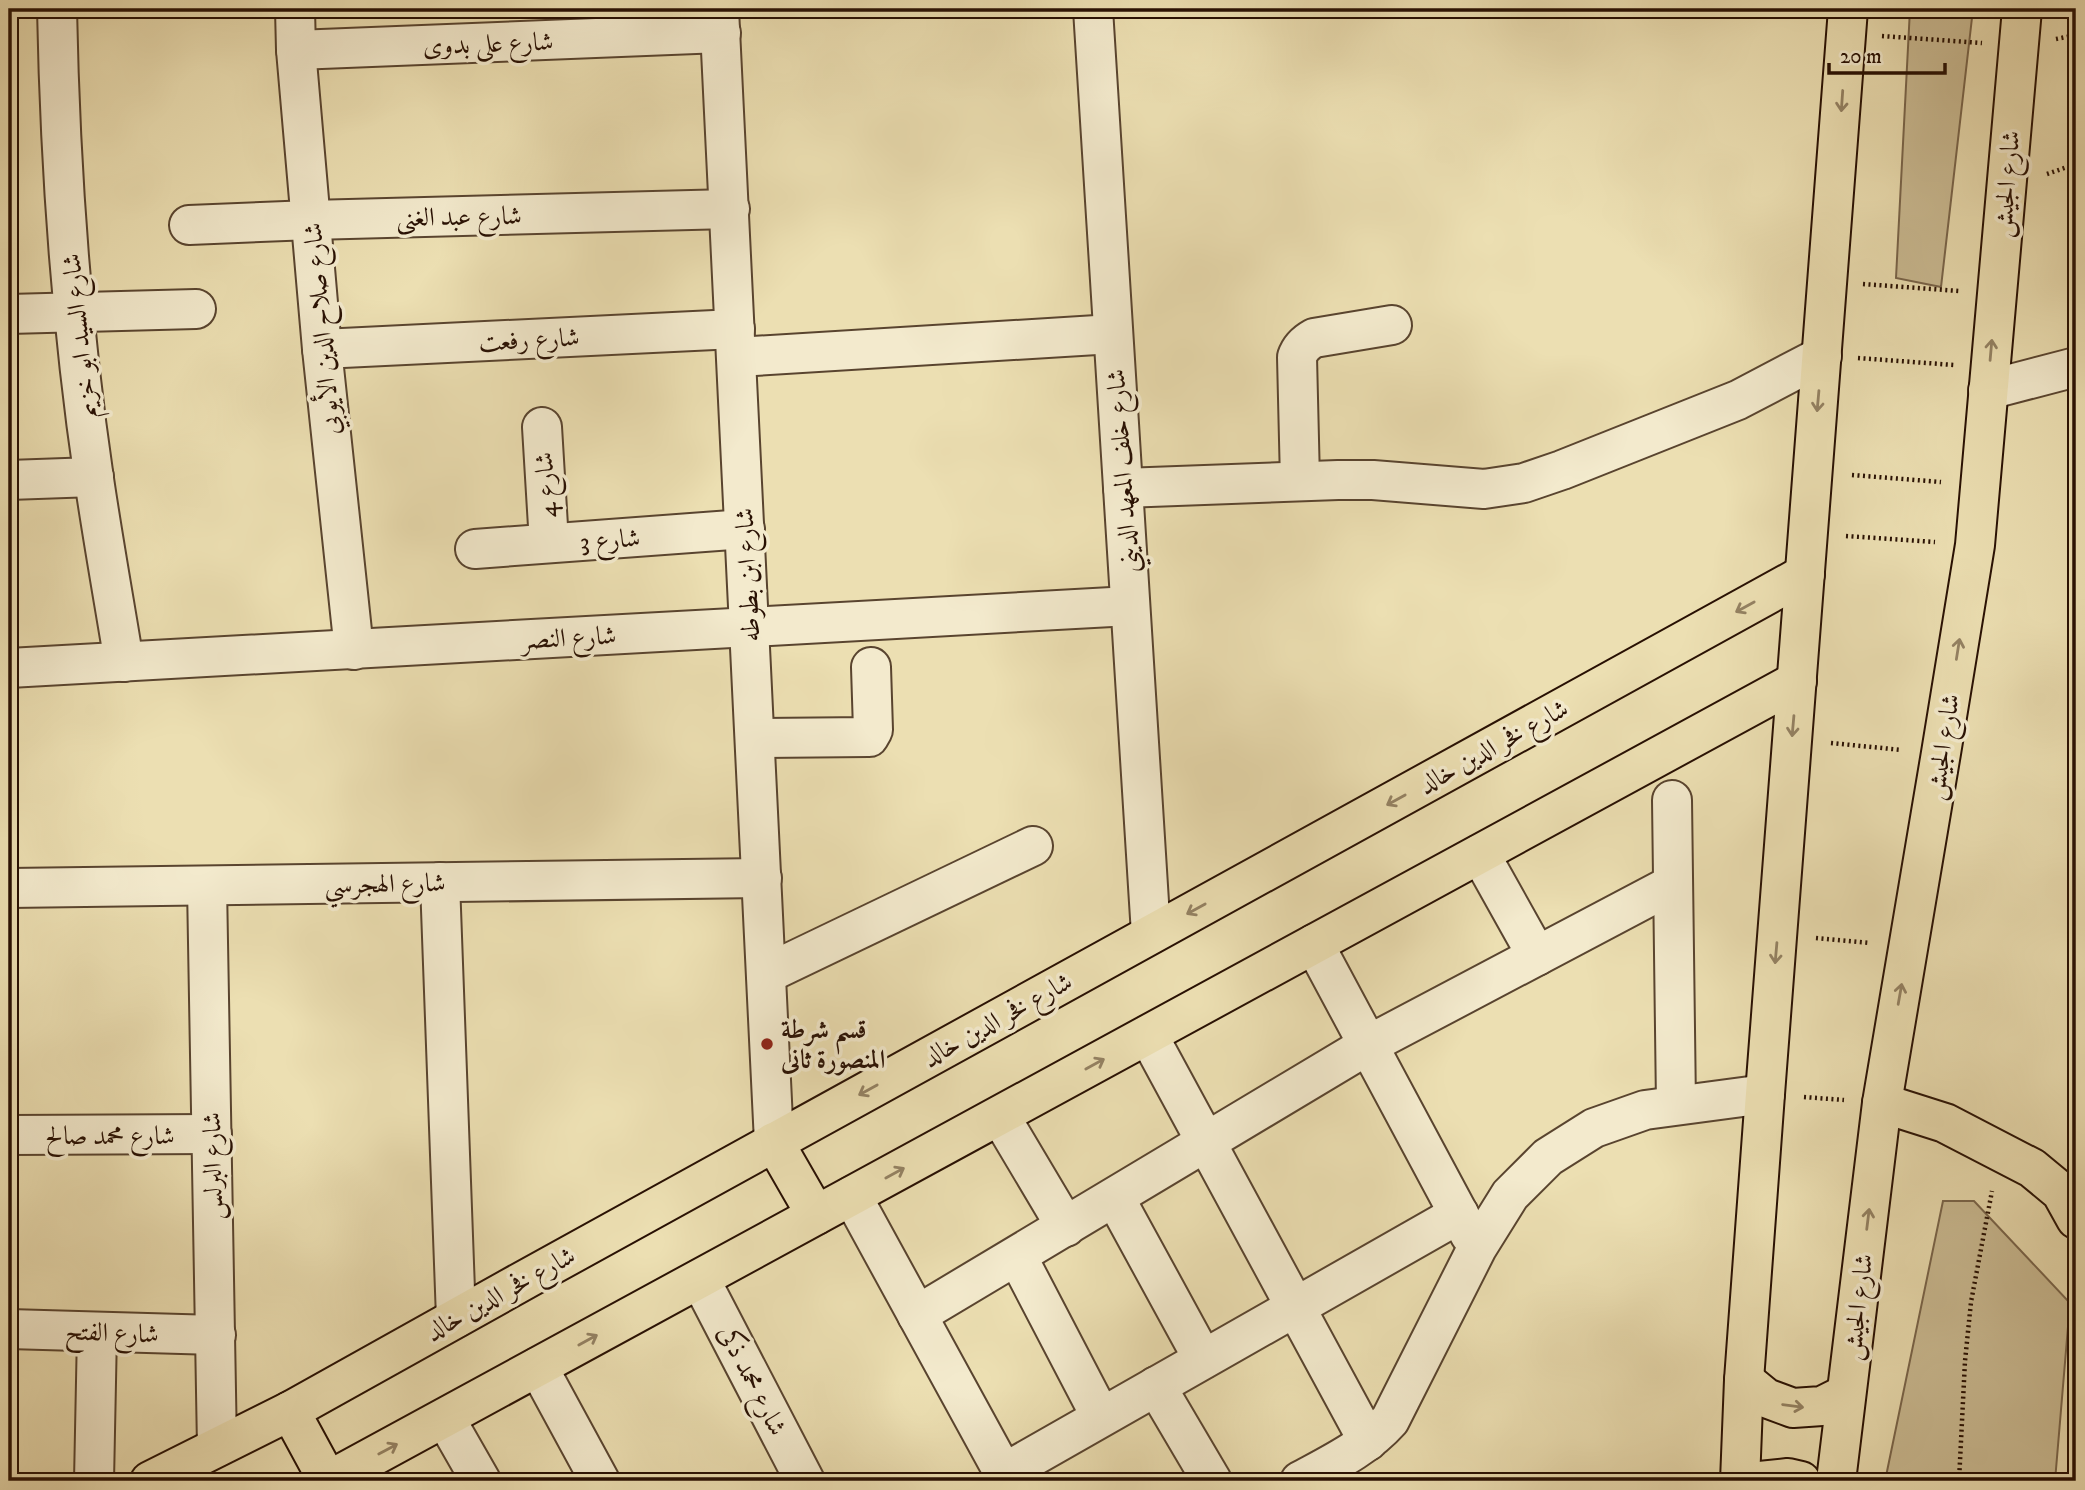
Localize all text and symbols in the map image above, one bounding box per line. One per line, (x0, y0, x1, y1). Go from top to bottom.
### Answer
street label: شارع على بدوى (422, 26, 554, 67)
scale bar (1829, 32, 1945, 76)
text: 20 m (1840, 44, 1882, 70)
one-way arrow (1835, 89, 1848, 112)
street label: شارع الجيش (1986, 129, 2033, 239)
street label: شارع عبد الغنى (396, 200, 522, 239)
street label: شارع صلاح الدين الأيوبي (294, 221, 354, 437)
street label: شارع السيد ابو خزيم (55, 251, 111, 420)
street label: شارع رفعت (478, 321, 581, 364)
one-way arrow (1985, 339, 1998, 361)
street label: شارع خلف المعهد الديني (1100, 368, 1152, 574)
one-way arrow (1811, 390, 1824, 412)
street label: شارع 4 (528, 451, 569, 519)
street label: شارع ابن بطوطه (729, 507, 772, 643)
street label: شارع 3 (579, 522, 642, 563)
one-way arrow (1735, 601, 1756, 614)
street label: شارع النصر (518, 620, 618, 662)
one-way arrow (1952, 638, 1965, 661)
street label: شارع الجيش (1919, 692, 1972, 803)
street label: شارع فخر الدين خالد (1413, 693, 1576, 806)
one-way arrow (1786, 714, 1799, 737)
one-way arrow (1386, 793, 1406, 807)
street label: شارع الهجرسي (324, 867, 446, 908)
one-way arrow (1186, 903, 1207, 916)
one-way arrow (1769, 941, 1782, 964)
street label: شارع فخر الدين خالد (917, 966, 1080, 1079)
one-way arrow (1894, 983, 1907, 1006)
place label: قسم شرطة المنصورة ثانى (780, 1014, 885, 1077)
marker: قسم شرطة المنصورة ثانى (759, 1036, 775, 1052)
one-way arrow (1084, 1057, 1105, 1070)
one-way arrow (858, 1084, 879, 1097)
street label: شارع البرلس (196, 1112, 235, 1220)
street label: شارع محمد صالح (45, 1120, 175, 1157)
one-way arrow (884, 1166, 905, 1179)
one-way arrow (1861, 1208, 1874, 1231)
street label: شارع فخر الدين خالد (420, 1240, 583, 1353)
street label: شارع الجيش (1836, 1252, 1885, 1363)
street label: شارع الفتح (64, 1315, 159, 1358)
street label: شارع محمد ذكى (706, 1319, 794, 1443)
one-way arrow (577, 1333, 597, 1347)
one-way arrow (1781, 1399, 1803, 1412)
one-way arrow (377, 1442, 398, 1455)

